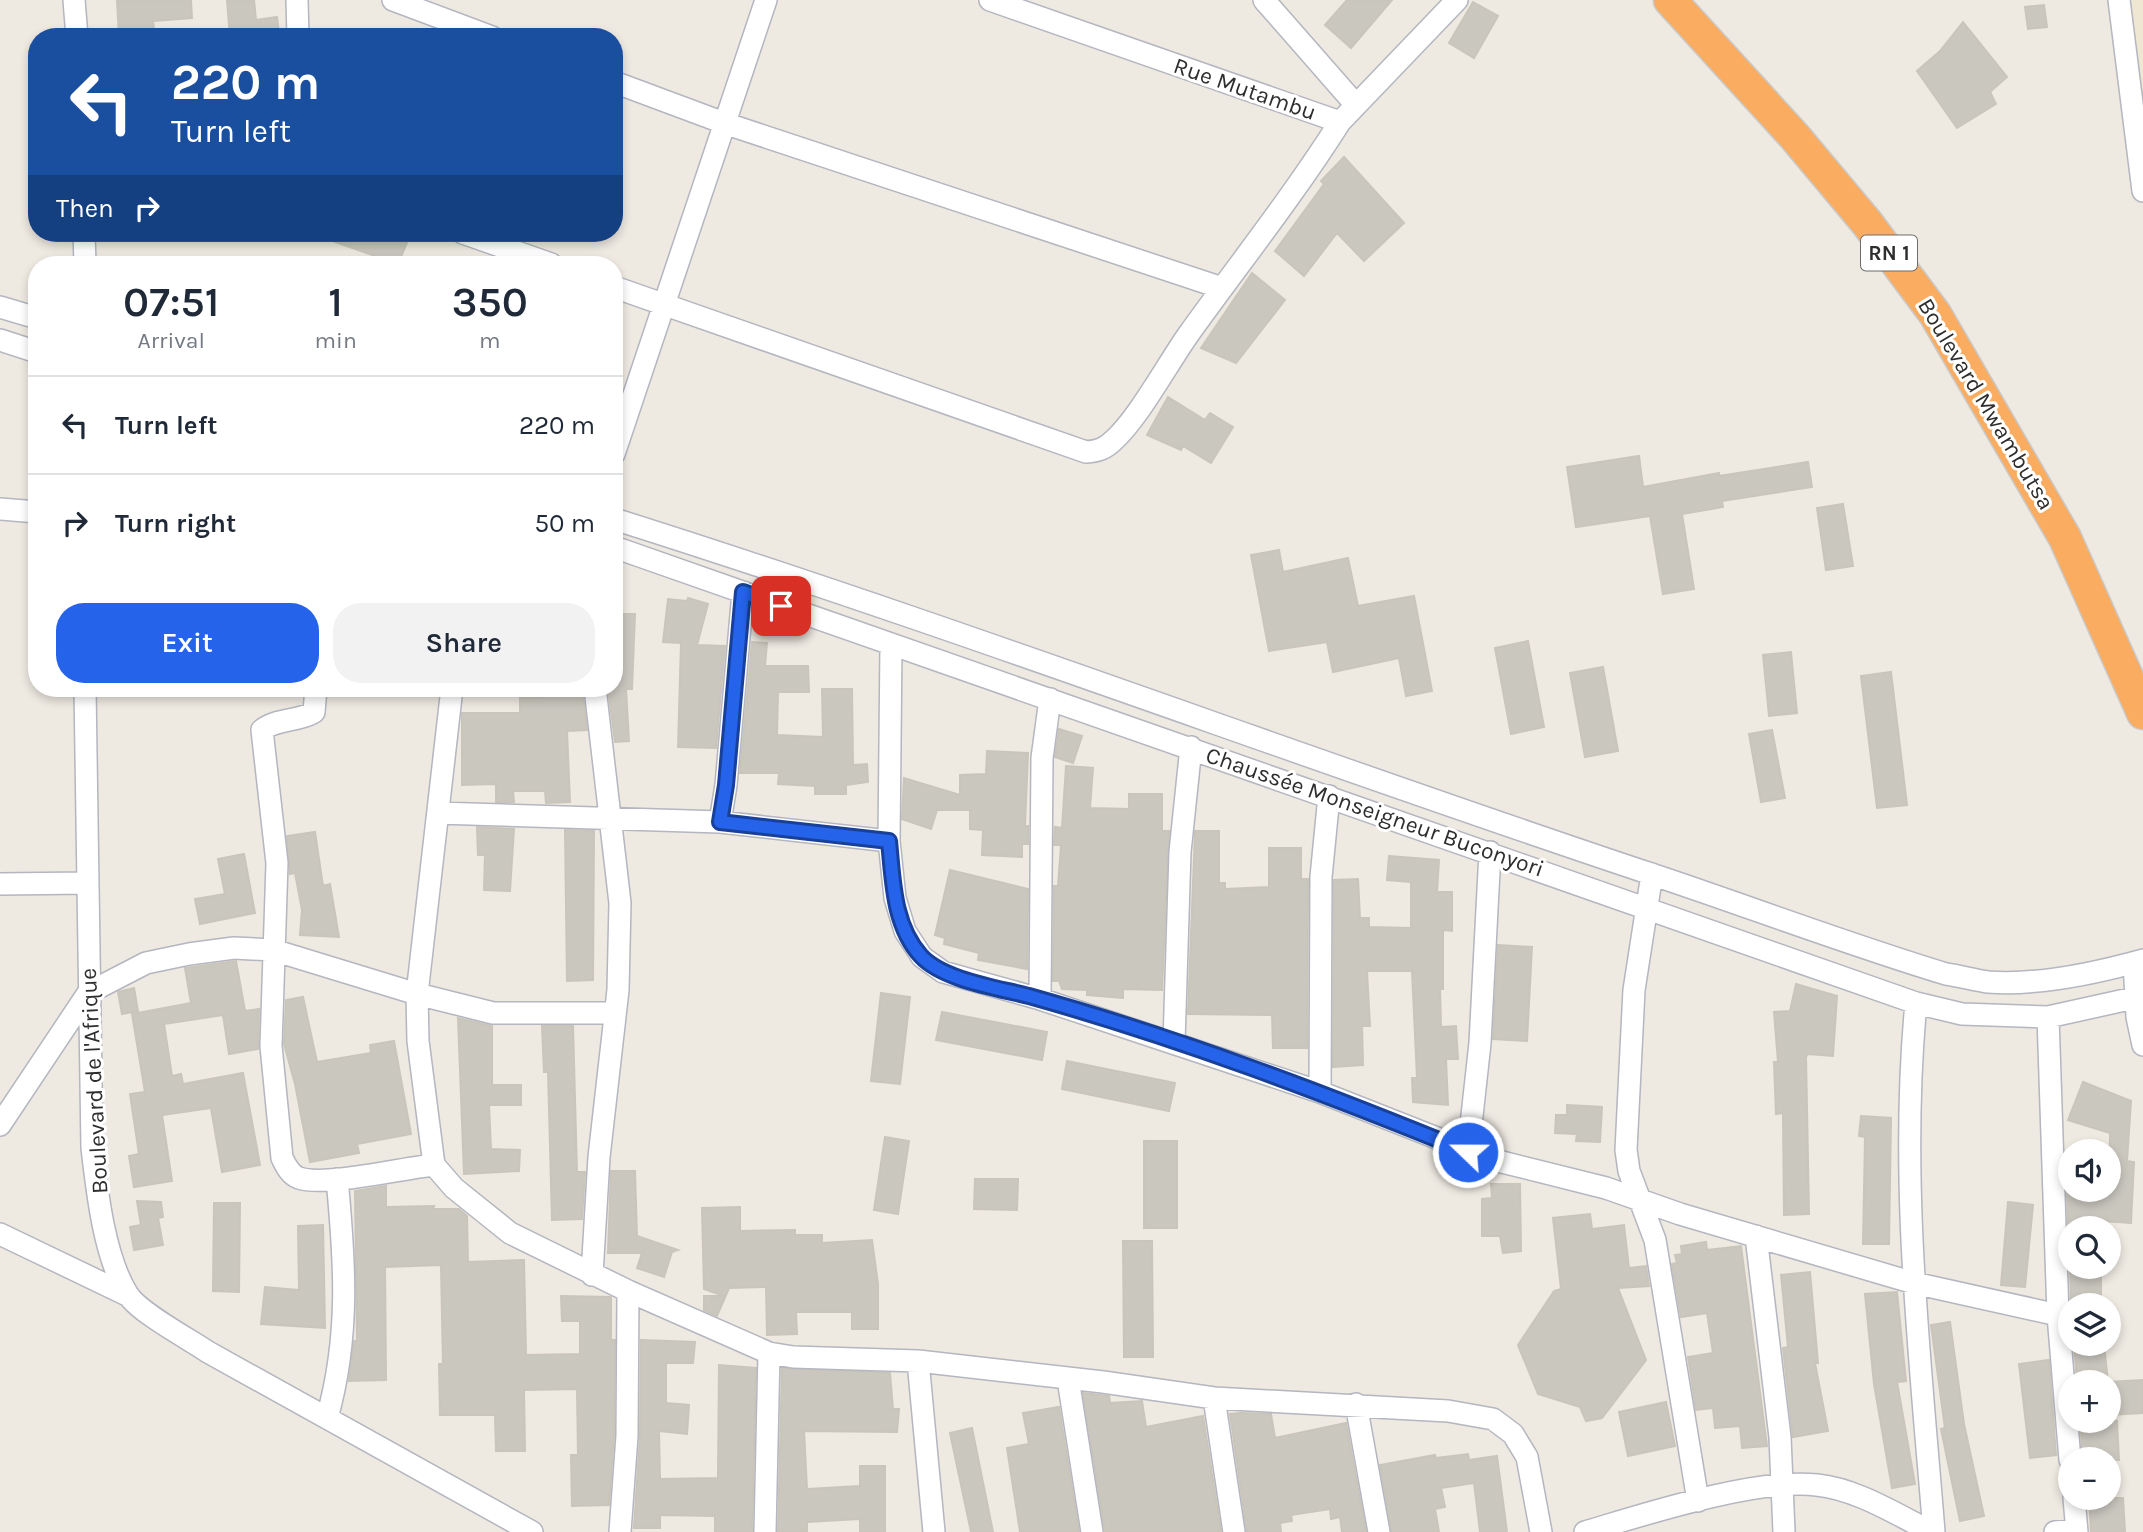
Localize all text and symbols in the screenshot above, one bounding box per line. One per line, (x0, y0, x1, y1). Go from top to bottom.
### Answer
street label: Rue Mutambu (1170, 52, 1320, 126)
text: 220 m (171, 54, 320, 111)
icon: left (56, 56, 147, 147)
text: Turn left (171, 113, 291, 150)
icon: right (128, 189, 166, 227)
text: Then (56, 193, 114, 224)
road number: RN 1 (1861, 236, 1917, 270)
text: 07:51 (123, 277, 220, 327)
text: 1 (328, 277, 343, 327)
text: 350 (452, 277, 528, 327)
street label: Boulevard Mwambutsa (1912, 293, 2060, 515)
text: Arrival (138, 327, 205, 354)
text: min (315, 327, 357, 354)
text: m (479, 327, 501, 354)
icon: left (56, 406, 94, 444)
text: Turn left (115, 410, 217, 441)
text: 220 m (519, 410, 595, 441)
icon: right (56, 504, 94, 542)
text: Turn right (115, 508, 236, 539)
text: 50 m (534, 508, 595, 539)
pin (751, 576, 811, 636)
icon: arrive (762, 587, 800, 625)
button: Exit (56, 603, 319, 683)
button: Share (333, 603, 595, 683)
street label: Chaussée Monseigneur Buconyori (1202, 741, 1548, 883)
street label: Boulevard de l'Afrique (75, 967, 113, 1195)
position arrow (1431, 1115, 1505, 1189)
map controls (2058, 1139, 2121, 1510)
button: sound (2058, 1139, 2121, 1202)
button: search (2058, 1216, 2121, 1279)
button: layers (2058, 1293, 2121, 1356)
button: + (2058, 1370, 2121, 1433)
button: − (2058, 1447, 2121, 1510)

